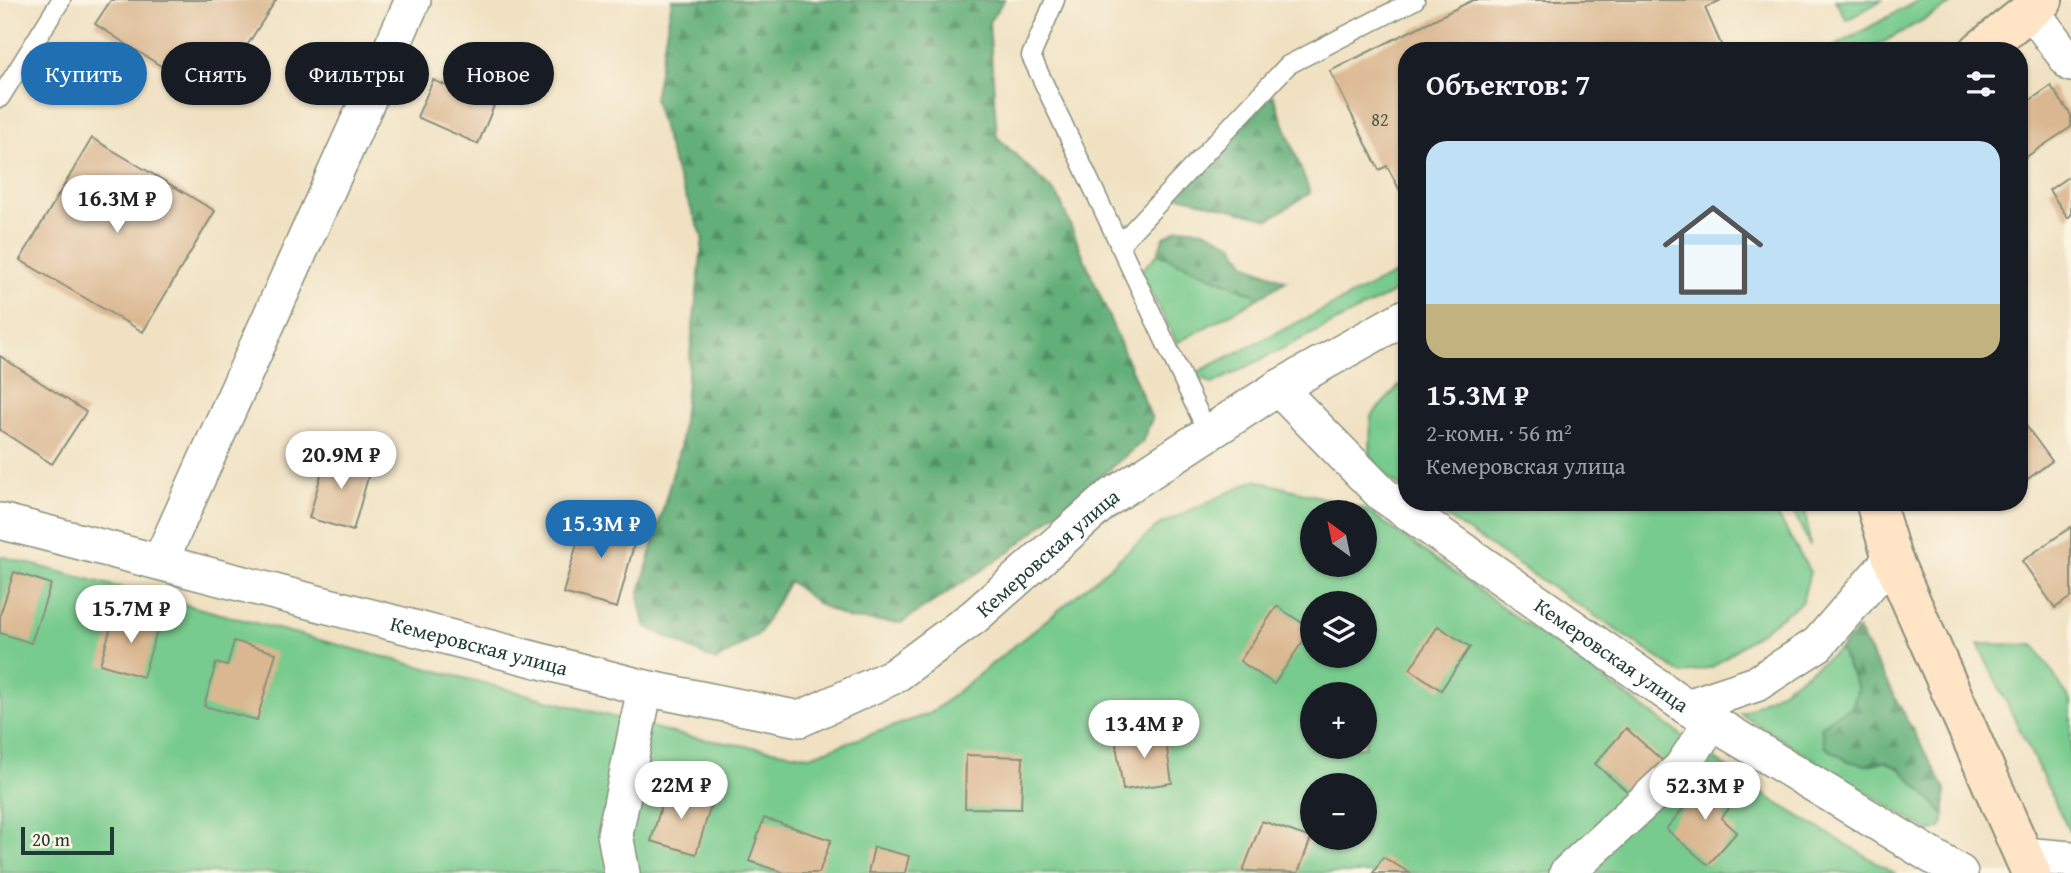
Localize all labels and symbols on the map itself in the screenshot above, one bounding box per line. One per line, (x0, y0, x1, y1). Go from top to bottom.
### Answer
house number: 82 (1371, 106, 1389, 133)
pin: 16.3M ₽ (52, 176, 182, 235)
pin: 20.9M ₽ (276, 432, 406, 491)
street label: Кемеровская улица (969, 480, 1125, 624)
pin: 15.3M ₽ (536, 500, 666, 560)
north arrow (1300, 500, 1377, 578)
pin: 15.7M ₽ (66, 586, 196, 645)
street label: Кемеровская улица (1528, 590, 1696, 719)
street label: Кемеровская улица (387, 607, 571, 683)
pin: 13.4M ₽ (1079, 700, 1209, 760)
pin: 22M ₽ (632, 762, 730, 821)
pin: 52.3M ₽ (1640, 762, 1770, 822)
scale bar (21, 824, 114, 856)

